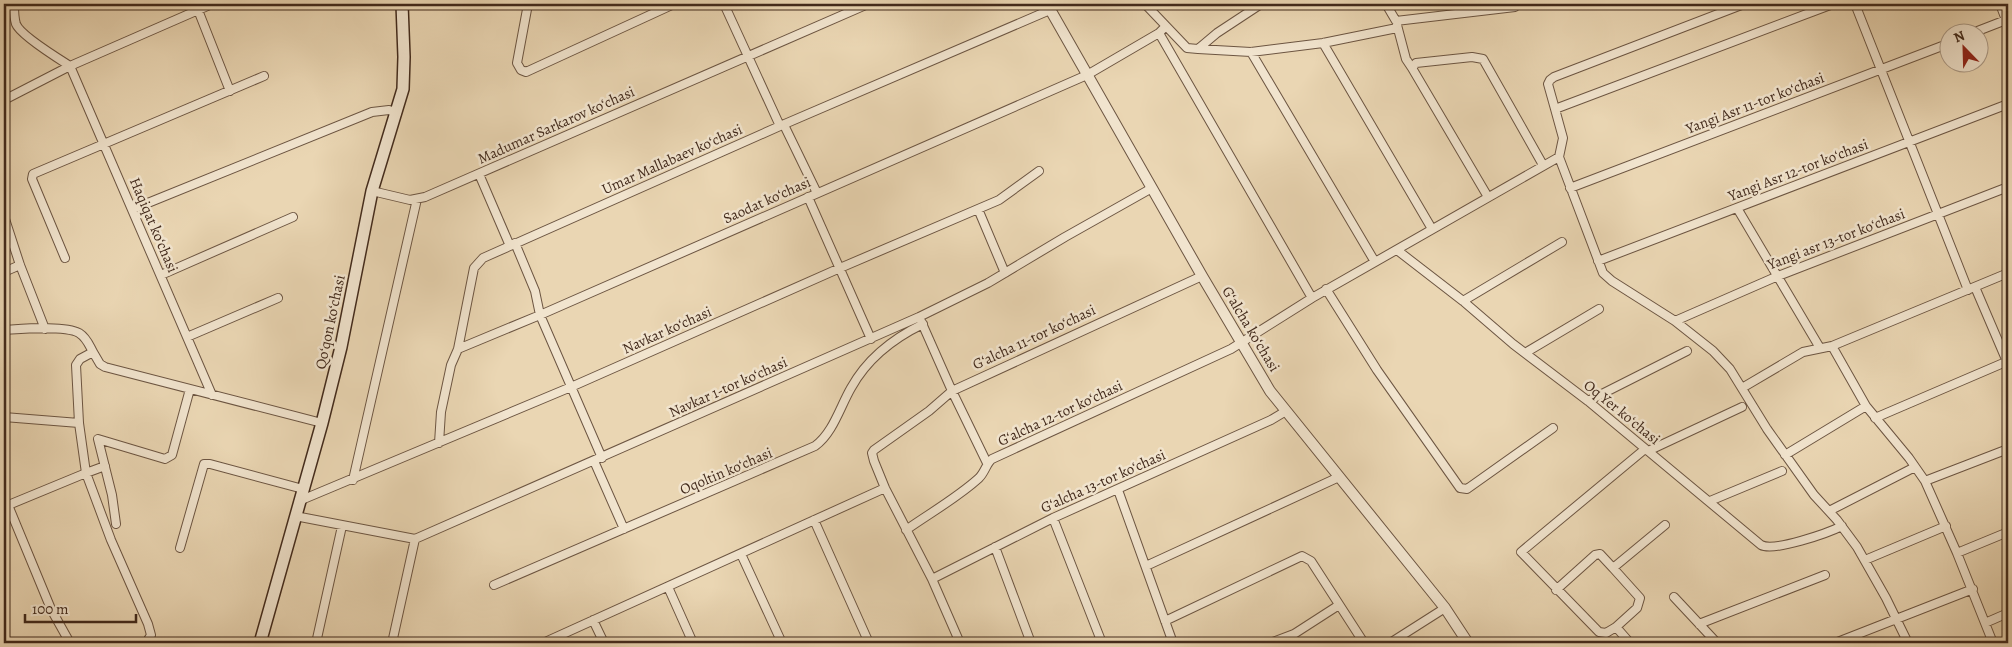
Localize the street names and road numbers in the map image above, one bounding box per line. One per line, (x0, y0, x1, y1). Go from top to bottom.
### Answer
street label: Yangi Asr 11-tor koʻchasi (1682, 67, 1827, 139)
street label: Madumar Sarkarov koʻchasi (474, 81, 638, 169)
street label: Umar Mallabaev koʻchasi (599, 119, 745, 199)
street label: Yangi Asr 12-tor koʻchasi (1724, 134, 1871, 206)
street label: Saodat koʻchasi (720, 172, 814, 228)
street label: Haqiqat koʻchasi (125, 174, 183, 276)
street label: Yangi asr 13-tor koʻchasi (1763, 204, 1908, 275)
street label: Qoʻqon koʻchasi (310, 273, 350, 371)
street label: Gʻalcha koʻchasi (1218, 282, 1284, 376)
street label: Gʻalcha 11-tor koʻchasi (969, 300, 1099, 374)
street label: Navkar koʻchasi (619, 301, 715, 359)
street label: Navkar 1-tor koʻchasi (666, 352, 790, 422)
street label: Gʻalcha 12-tor koʻchasi (994, 375, 1126, 451)
street label: Oq Yer koʻchasi (1580, 375, 1664, 449)
street label: Oqoltin koʻchasi (677, 443, 775, 499)
street label: Gʻalcha 13-tor koʻchasi (1037, 444, 1169, 518)

